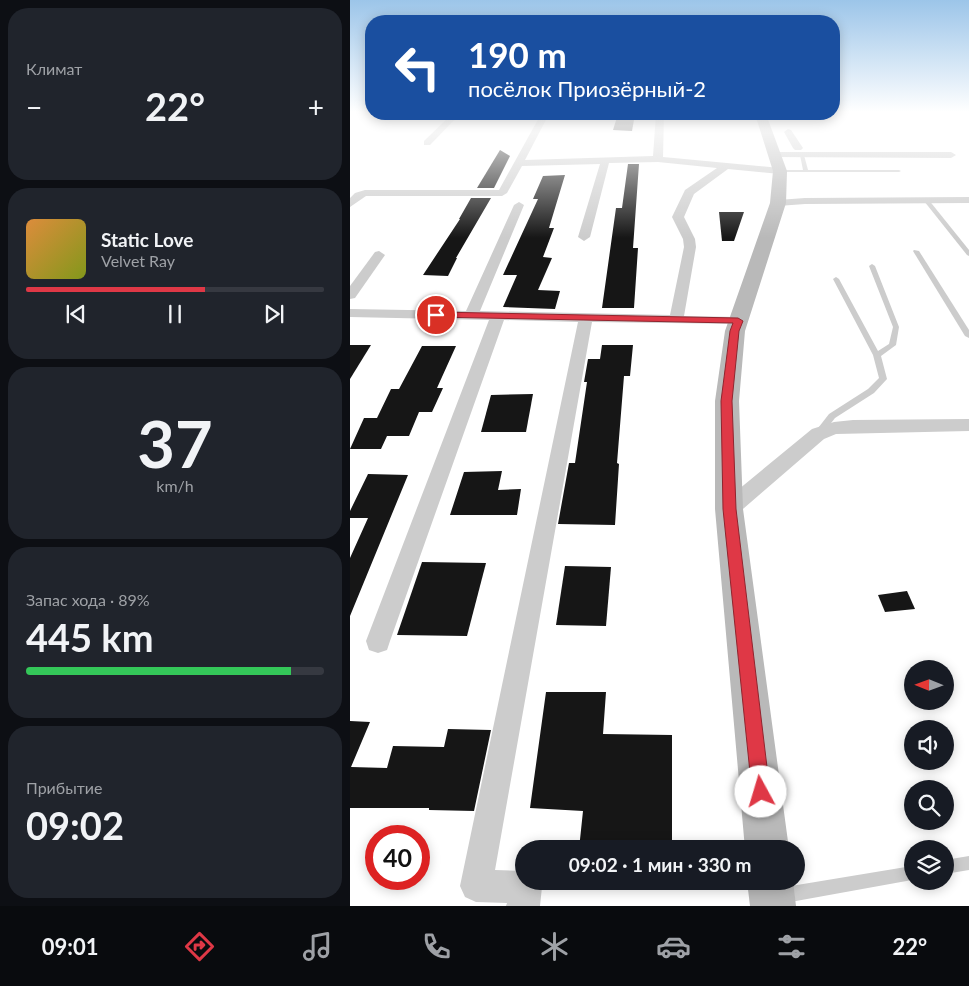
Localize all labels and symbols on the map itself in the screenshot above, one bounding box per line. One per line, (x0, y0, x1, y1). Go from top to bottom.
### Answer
pin (415, 294, 457, 336)
north arrow (904, 660, 954, 710)
position arrow (734, 765, 786, 817)
speed limit sign: 40 (365, 825, 430, 890)

